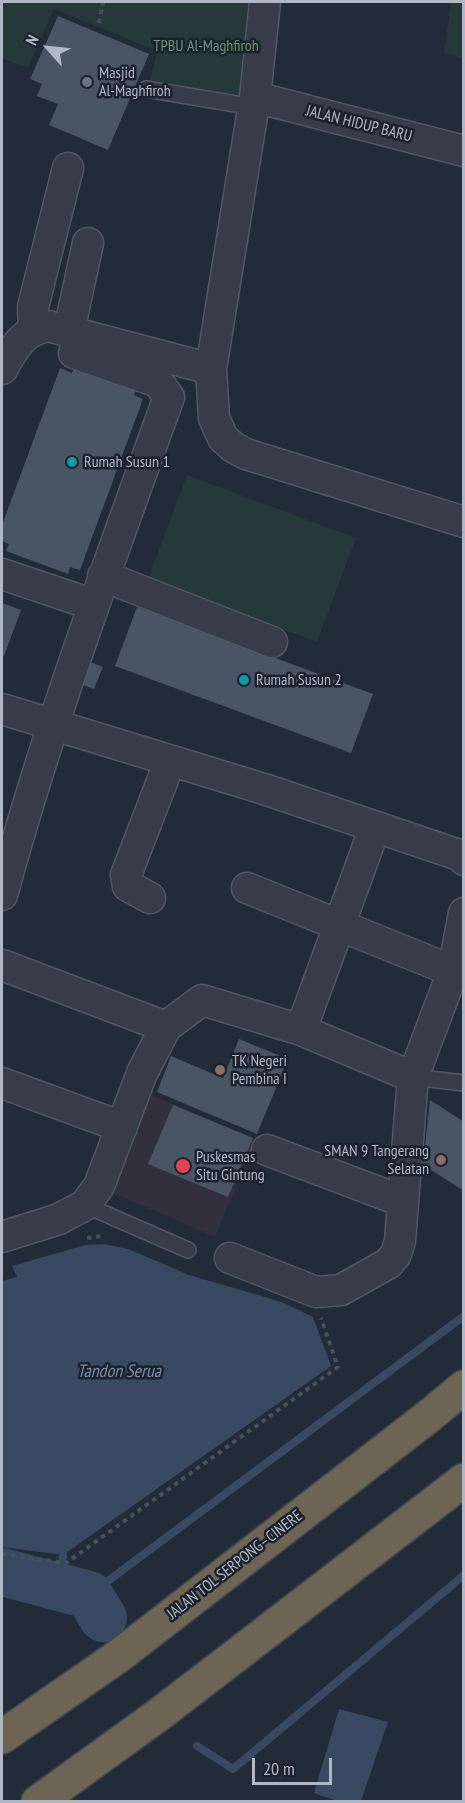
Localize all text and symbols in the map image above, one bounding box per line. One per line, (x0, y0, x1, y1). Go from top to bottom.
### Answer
north arrow (18, 18, 78, 78)
text: N (21, 31, 43, 48)
park label: TPBU Al-Maghfiroh (153, 36, 259, 56)
place label: Masjid Al-Maghfiroh (99, 63, 171, 101)
marker: Masjid Al-Maghfiroh (80, 75, 94, 89)
street label: JALAN HIDUP BARU (304, 102, 414, 146)
place label: Rumah Susun 1 (84, 452, 170, 472)
marker: Rumah Susun 1 (65, 455, 79, 469)
place label: Rumah Susun 2 (256, 670, 342, 690)
marker: Rumah Susun 2 (237, 673, 251, 687)
place label: TK Negeri Pembina I (232, 1051, 287, 1089)
marker: TK Negeri Pembina I (213, 1063, 227, 1077)
place label: SMAN 9 Tangerang Selatan (324, 1141, 429, 1179)
place label: Puskesmas Situ Gintung (196, 1147, 265, 1185)
marker: SMAN 9 Tangerang Selatan (434, 1153, 448, 1167)
marker: Puskesmas Situ Gintung (174, 1157, 192, 1175)
water label: Tandon Serua (77, 1361, 161, 1383)
street label: JALAN TOL SERPONG–CINERE (164, 1506, 306, 1624)
scale bar (255, 1746, 334, 1784)
text: 20 m (263, 1757, 295, 1780)

